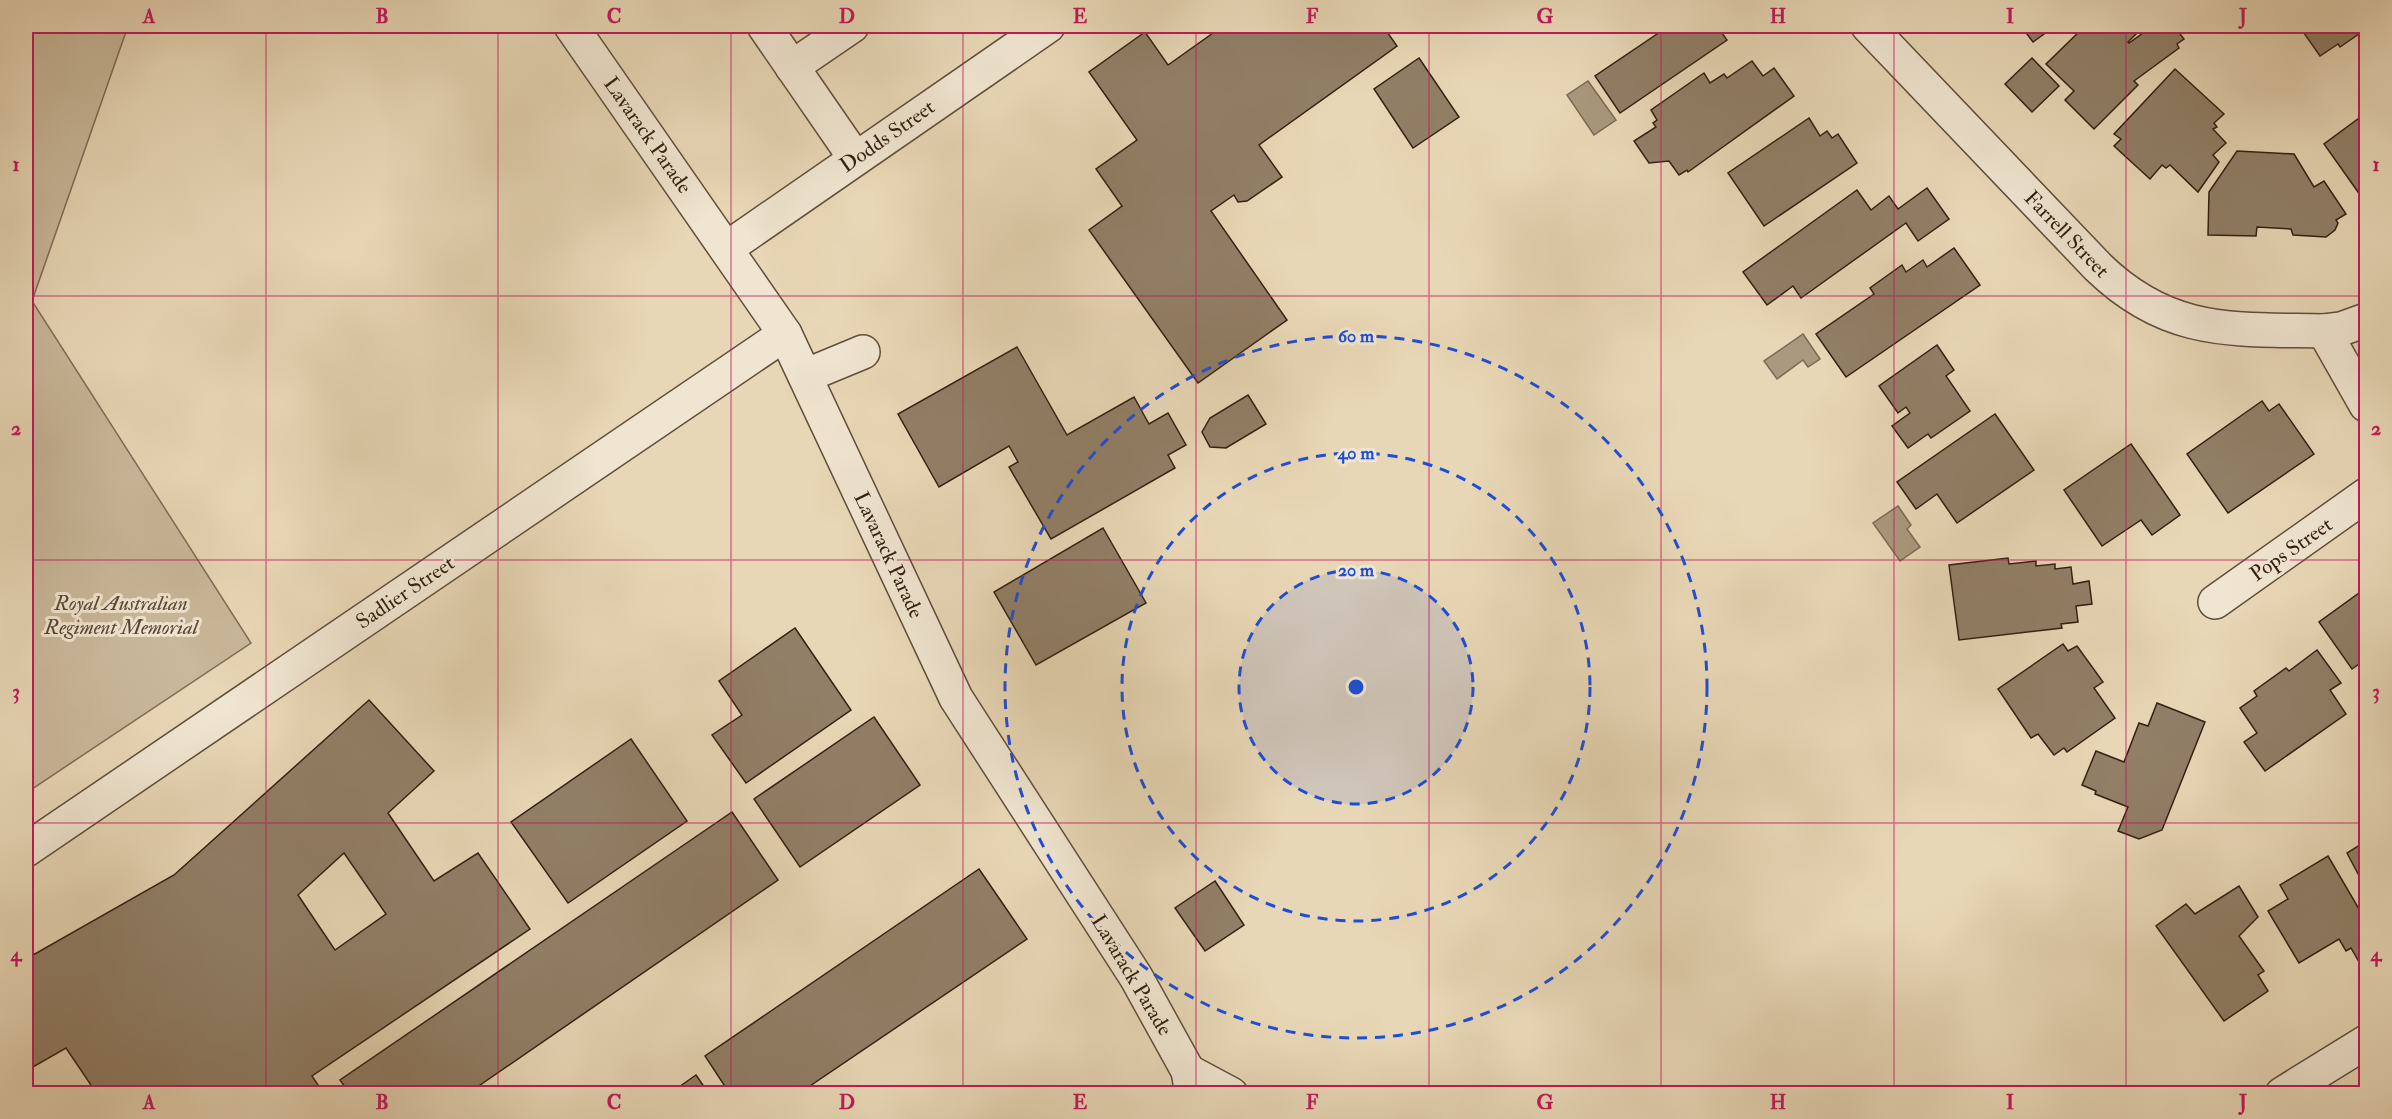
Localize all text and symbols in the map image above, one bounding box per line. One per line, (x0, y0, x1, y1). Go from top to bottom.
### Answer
text: A (142, 4, 156, 29)
text: B (375, 4, 389, 29)
text: C (607, 4, 621, 29)
text: D (839, 4, 855, 29)
text: E (1073, 4, 1088, 29)
text: F (1306, 4, 1319, 29)
text: G (1537, 4, 1554, 29)
text: H (1770, 4, 1786, 29)
text: I (2006, 4, 2014, 29)
text: J (2238, 4, 2247, 29)
street label: Lavarack Parade (597, 72, 698, 199)
street label: Dodds Street (834, 94, 940, 179)
text: 1 (12, 152, 20, 177)
text: 1 (2372, 152, 2380, 177)
street label: Farrell Street (2018, 185, 2115, 284)
text: 60 m (1338, 325, 1375, 348)
text: 2 (11, 416, 21, 441)
text: 2 (2371, 416, 2381, 441)
text: 40 m (1337, 442, 1375, 465)
street label: Lavarack Parade (847, 488, 930, 623)
street label: Pops Street (2245, 511, 2338, 588)
street label: Sadlier Street (351, 549, 460, 635)
text: 20 m (1338, 559, 1375, 582)
park label: Royal Australian Regiment Memorial (43, 590, 200, 641)
centre of rings (1346, 677, 1366, 697)
text: 3 (12, 679, 20, 704)
text: 3 (2372, 679, 2380, 704)
street label: Lavarack Parade (1085, 910, 1178, 1041)
text: 4 (10, 942, 23, 967)
text: 4 (2370, 942, 2383, 967)
text: A (142, 1090, 156, 1115)
text: B (375, 1090, 389, 1115)
text: C (607, 1090, 621, 1115)
text: D (839, 1090, 855, 1115)
text: E (1073, 1090, 1088, 1115)
text: F (1306, 1090, 1319, 1115)
text: G (1537, 1090, 1554, 1115)
text: H (1770, 1090, 1786, 1115)
text: I (2006, 1090, 2014, 1115)
text: J (2238, 1090, 2247, 1115)

